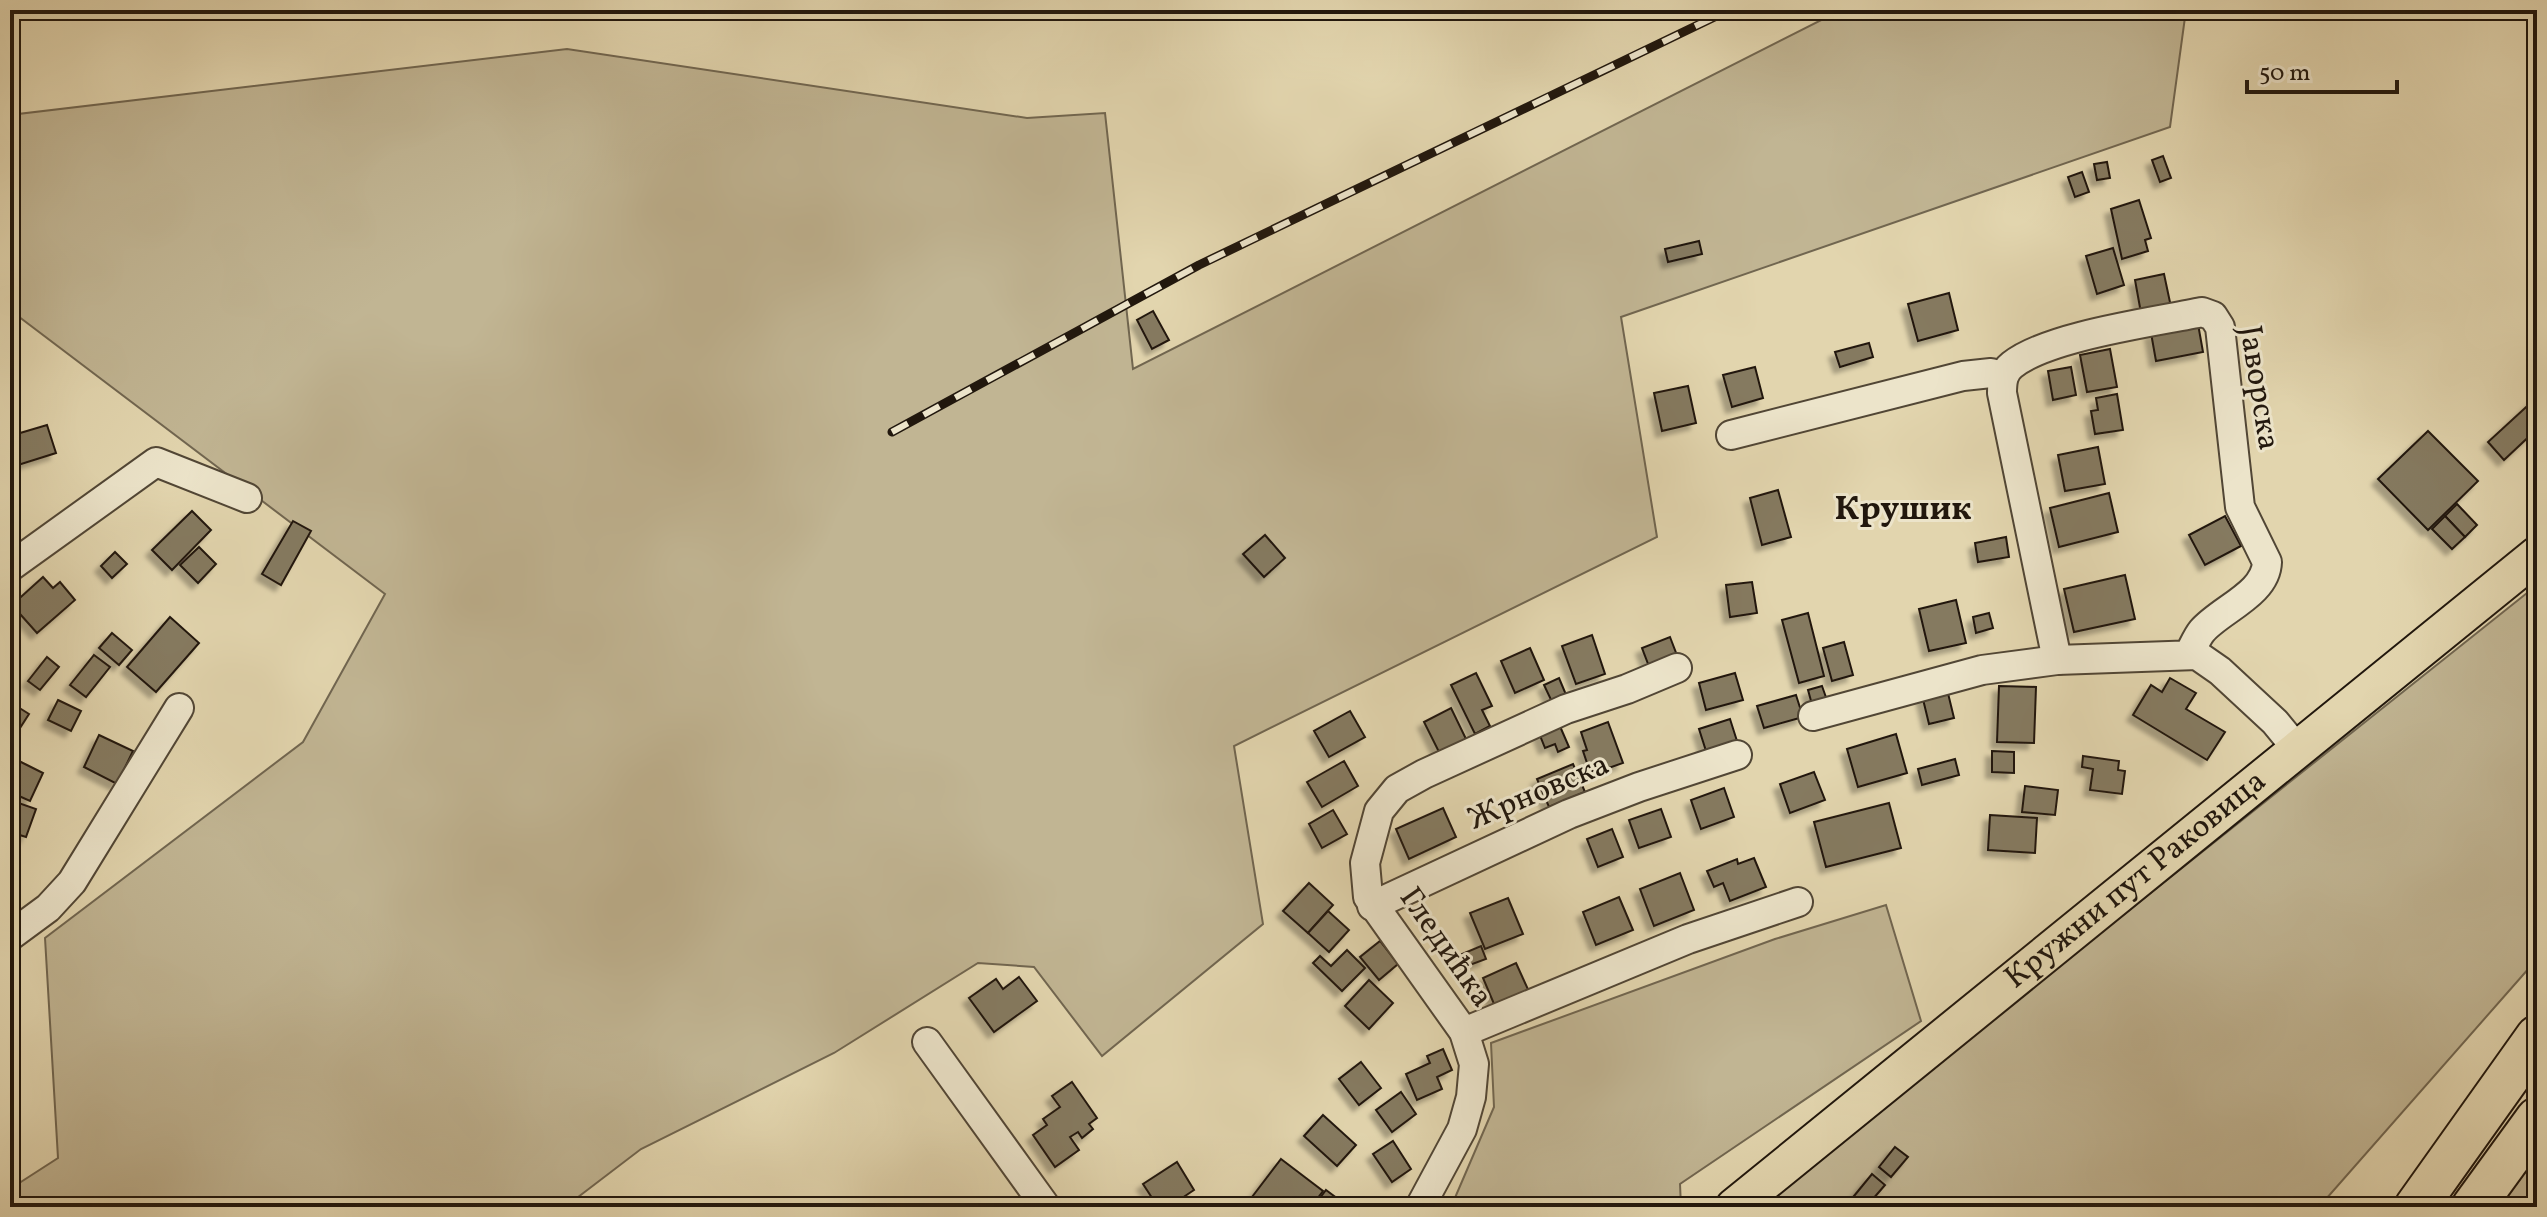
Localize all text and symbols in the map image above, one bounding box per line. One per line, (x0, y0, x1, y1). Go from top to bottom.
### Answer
scale bar (2247, 44, 2397, 94)
text: 50 m (2259, 57, 2311, 91)
street label: Јаворска (2226, 323, 2290, 453)
district label: Крушик (1834, 487, 1972, 534)
street label: Жрновска (1462, 744, 1616, 842)
street label: Кружни пут Раковица (1996, 761, 2276, 1000)
street label: Гледићка (1387, 879, 1503, 1017)

